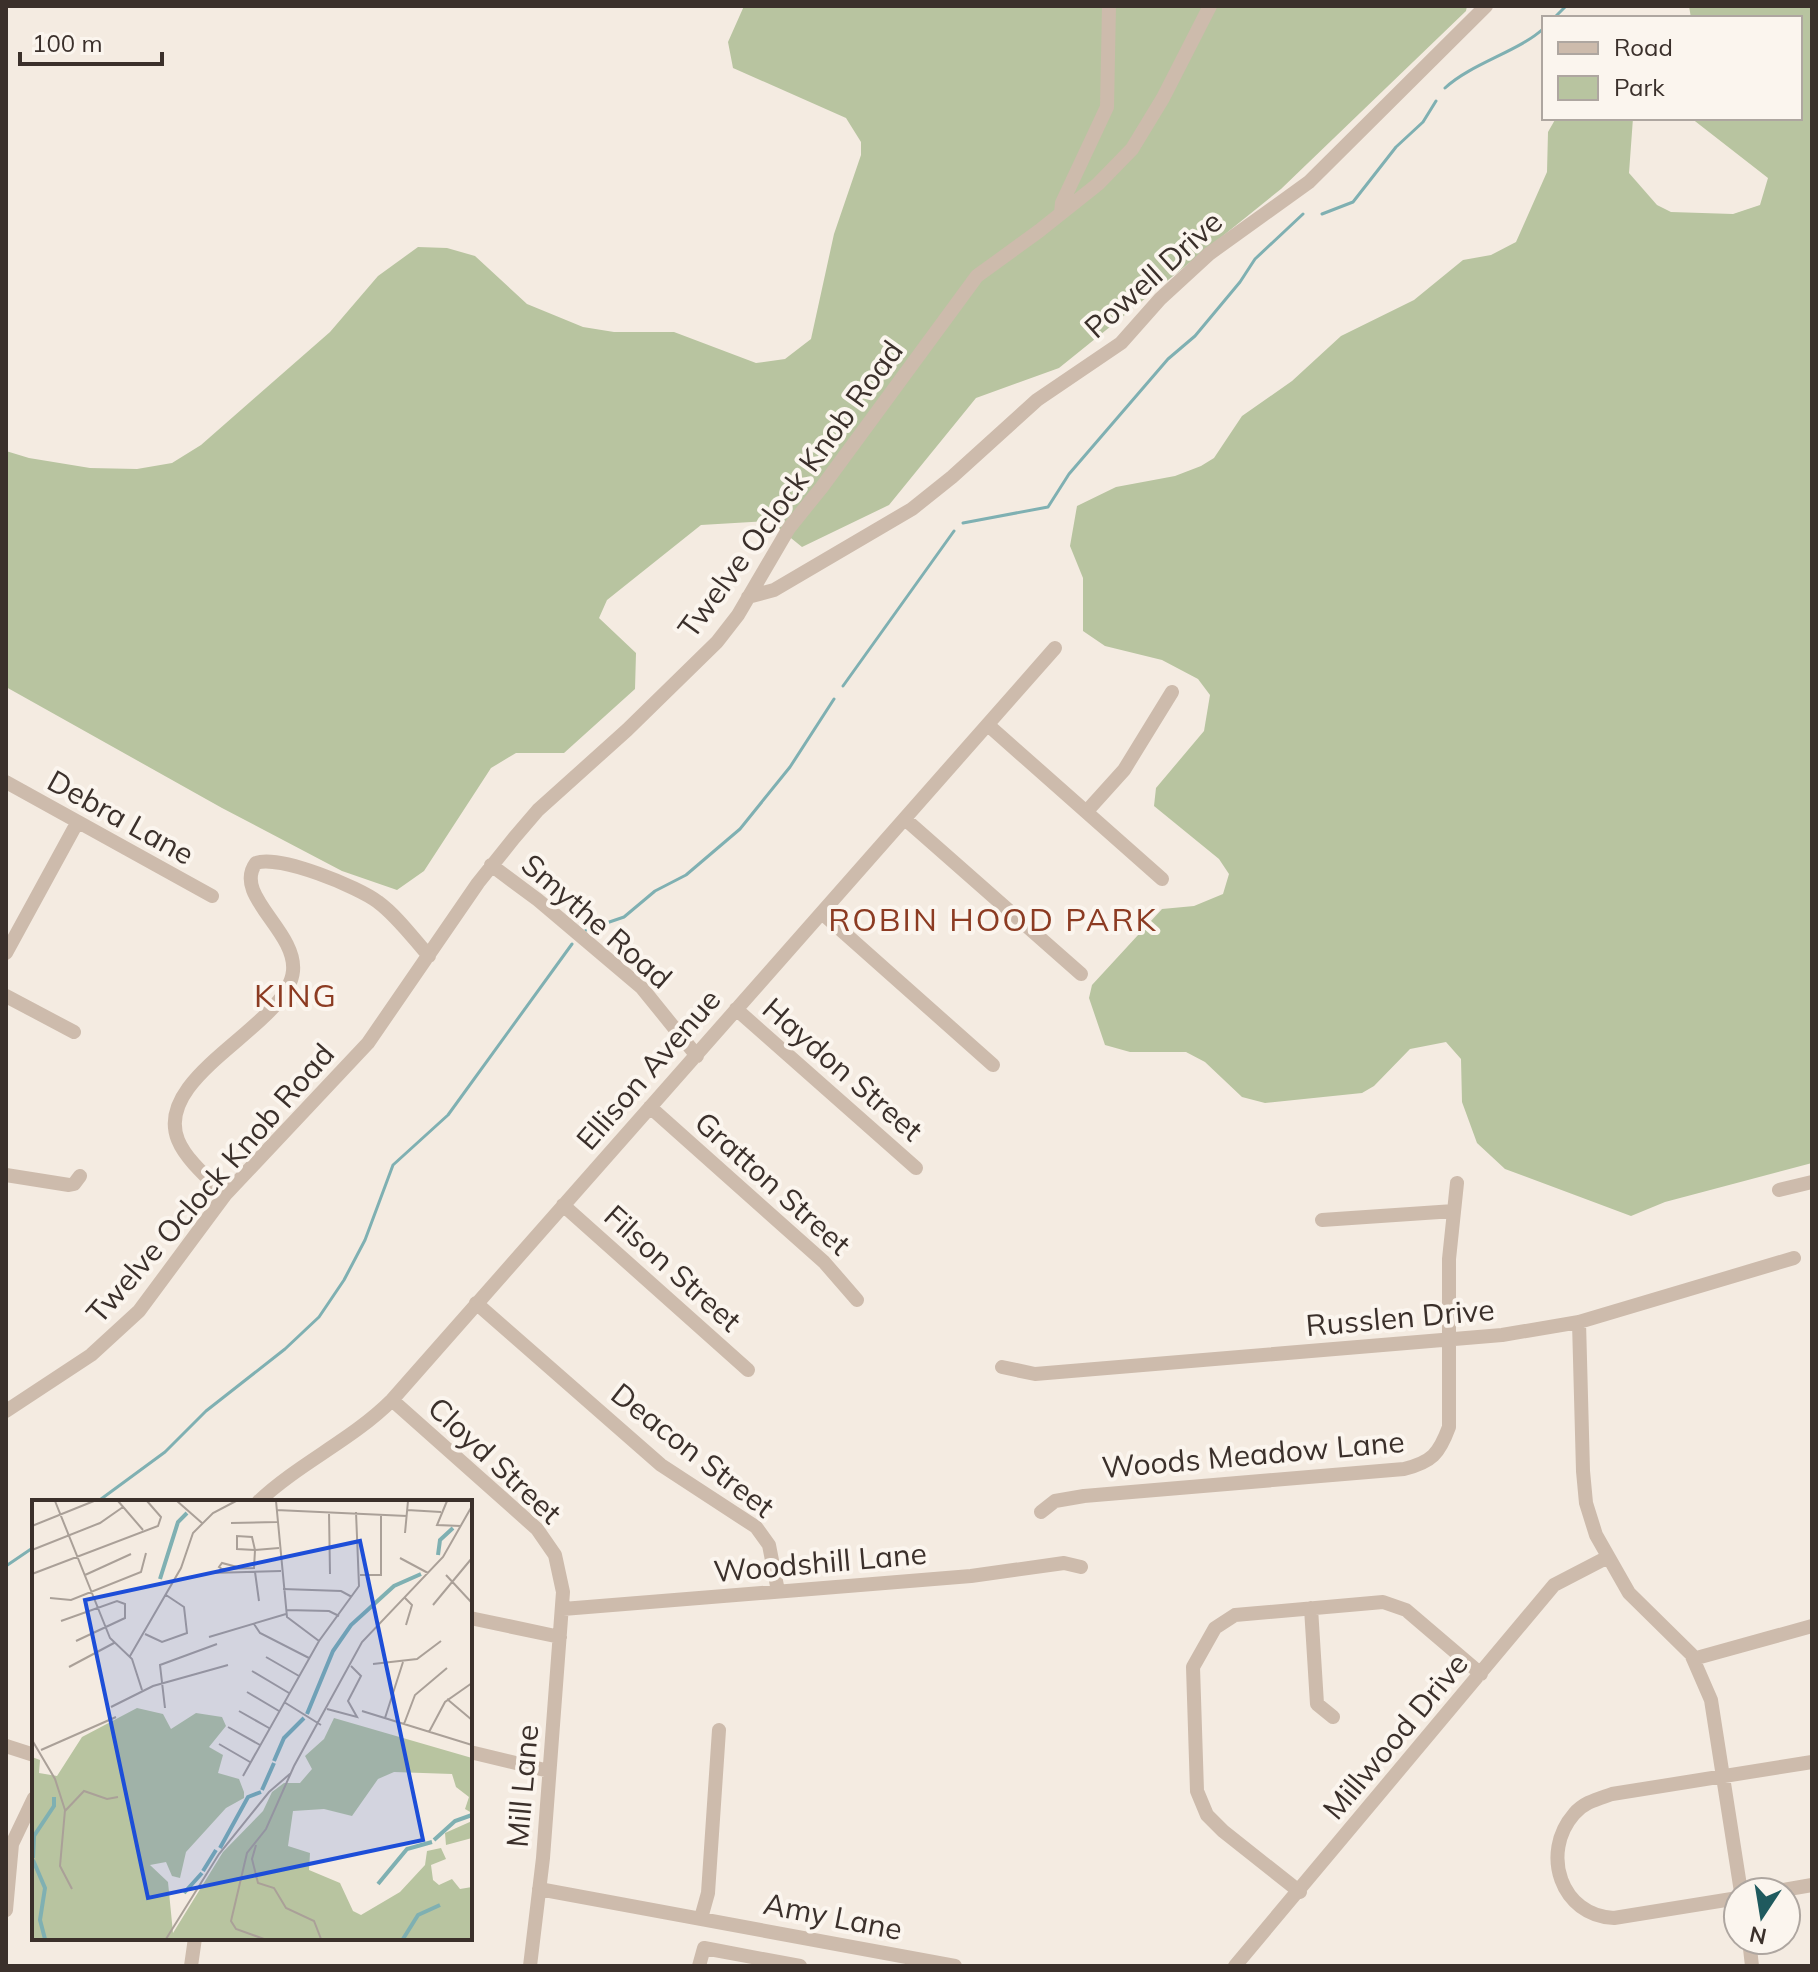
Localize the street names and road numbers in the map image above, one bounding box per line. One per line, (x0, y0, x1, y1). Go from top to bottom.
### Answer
street label: Powell Drive (1076, 202, 1230, 346)
street label: Twelve Oclock Knob Road (669, 333, 911, 645)
street label: Debra Lane (41, 761, 201, 873)
street label: Smythe Road (514, 845, 680, 997)
street label: Ellison Avenue (568, 981, 728, 1157)
street label: Haydon Street (755, 989, 931, 1149)
street label: Twelve Oclock Knob Road (78, 1035, 342, 1331)
street label: Gratton Street (687, 1103, 859, 1263)
street label: Filson Street (597, 1196, 749, 1340)
street label: Russlen Drive (1304, 1290, 1496, 1344)
street label: Deacon Street (604, 1374, 782, 1526)
street label: Cloyd Street (420, 1388, 570, 1532)
street label: Woods Meadow Lane (1100, 1422, 1406, 1486)
street label: Woodshill Lane (712, 1534, 928, 1590)
street label: Millwood Drive (1314, 1645, 1476, 1827)
street label: Mill Lane (498, 1723, 546, 1849)
street label: Amy Lane (761, 1884, 905, 1948)

